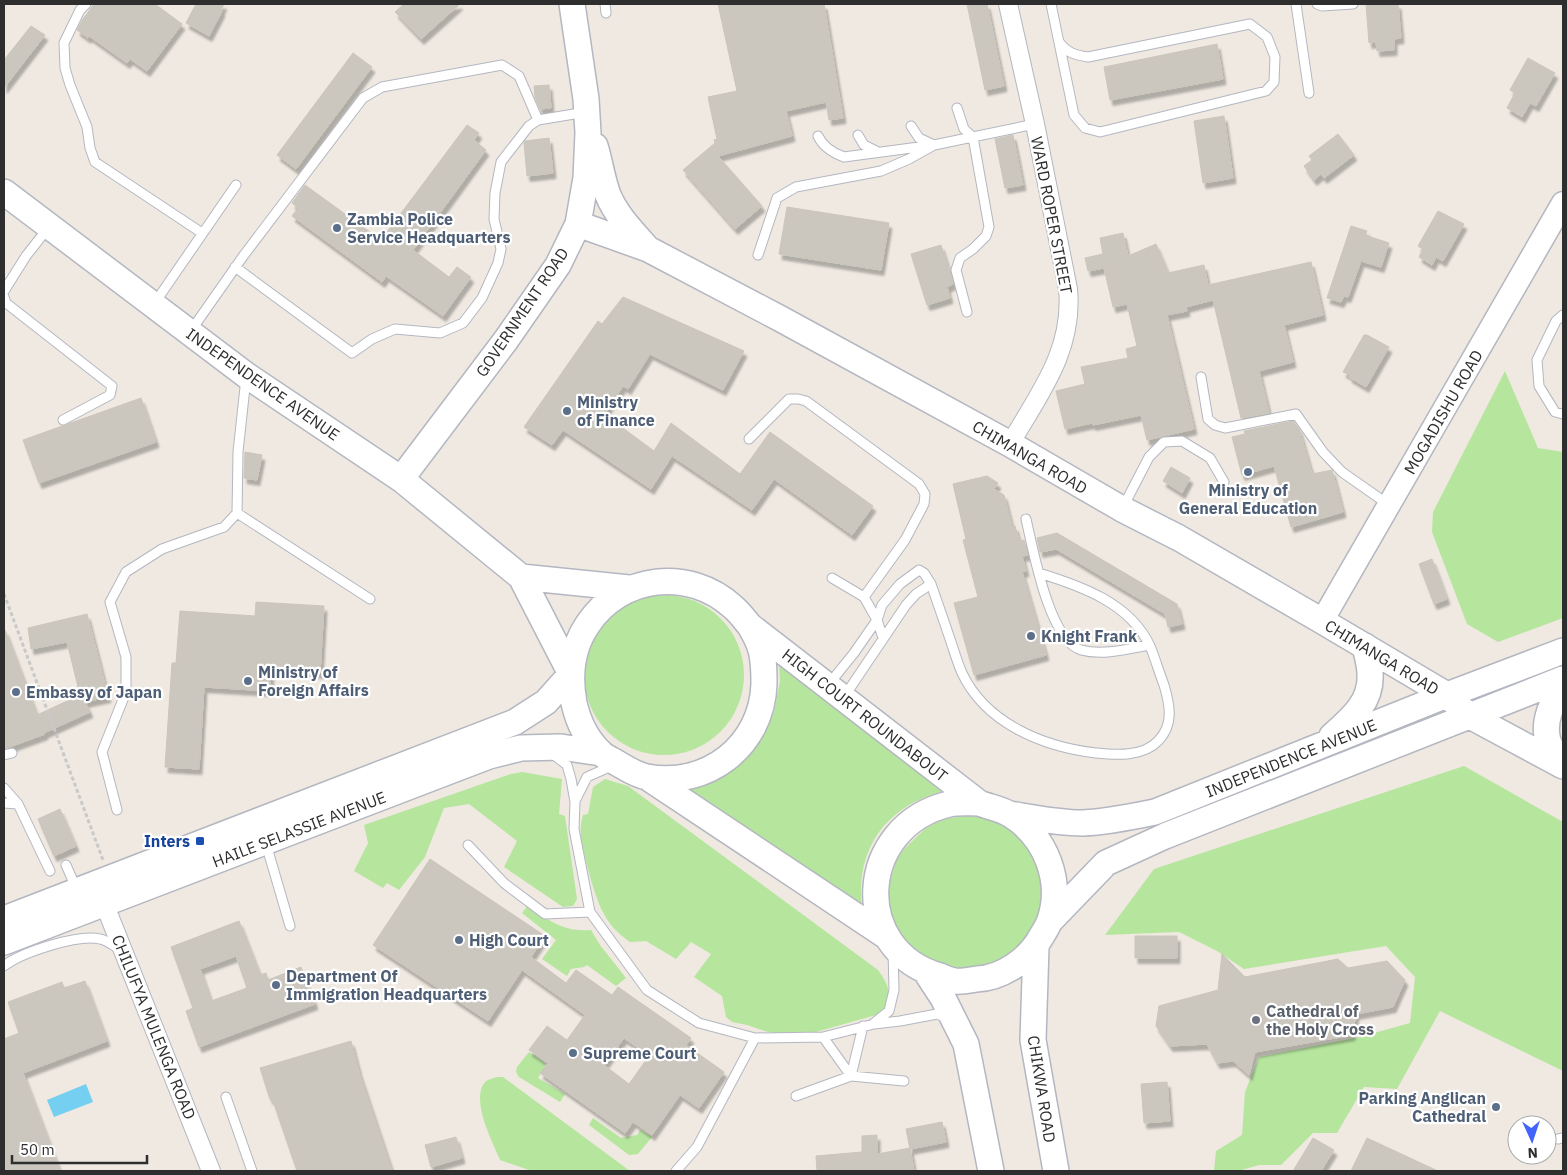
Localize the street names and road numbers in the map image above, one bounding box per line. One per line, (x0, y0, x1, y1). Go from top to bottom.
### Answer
street label: WARD ROPER STREET (1027, 135, 1077, 295)
street label: GOVERNMENT ROAD (471, 244, 573, 380)
street label: INDEPENDENCE AVENUE (182, 323, 344, 445)
street label: MOGADISHU ROAD (1399, 346, 1487, 478)
street label: CHIMANGA ROAD (969, 416, 1091, 498)
street label: CHIMANGA ROAD (1321, 615, 1443, 699)
street label: HIGH COURT ROUNDABOUT (778, 644, 952, 786)
street label: INDEPENDENCE AVENUE (1203, 715, 1379, 801)
street label: HAILE SELASSIE AVENUE (209, 787, 389, 871)
street label: CHILUFYA MULENGA ROAD (108, 932, 200, 1122)
street label: CHIKWA ROAD (1024, 1034, 1060, 1144)

